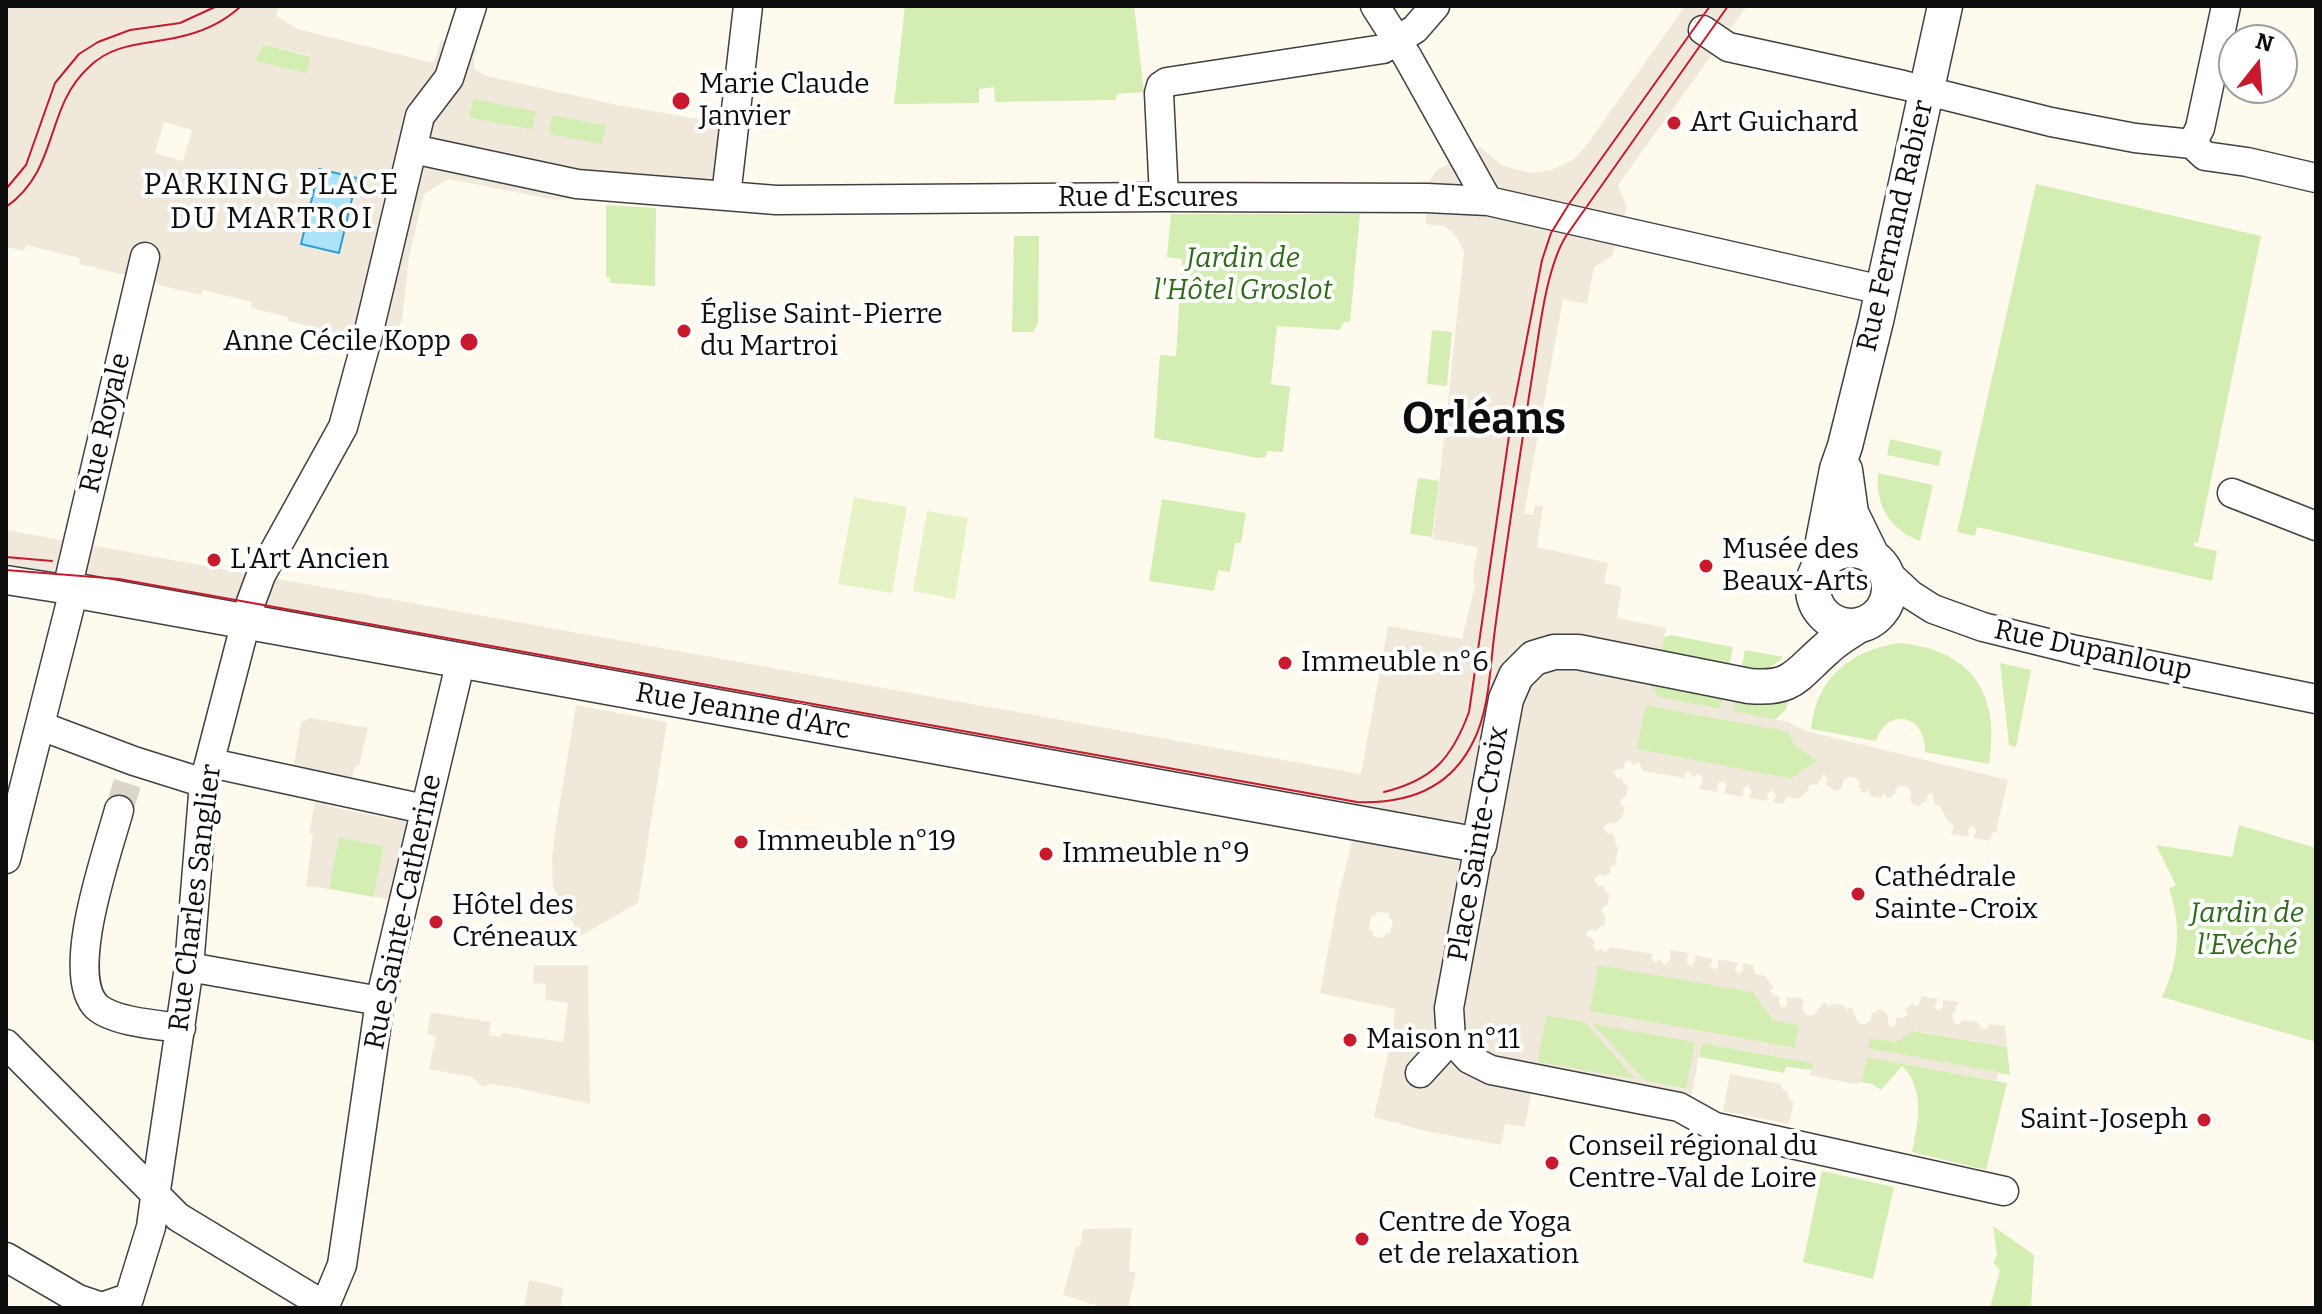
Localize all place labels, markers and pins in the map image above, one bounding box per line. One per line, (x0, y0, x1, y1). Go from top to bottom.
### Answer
place label: Marie Claude Janvier (699, 68, 870, 134)
marker: Marie Claude Janvier (670, 90, 692, 112)
place label: Art Guichard (1690, 106, 1858, 140)
marker: Art Guichard (1665, 114, 1683, 132)
place label: Église Saint-Pierre du Martroi (700, 298, 942, 364)
marker: Église Saint-Pierre du Martroi (675, 322, 693, 340)
place label: Anne Cécile Kopp (223, 325, 451, 359)
marker: Anne Cécile Kopp (458, 331, 480, 353)
place label: Musée des Beaux-Arts (1722, 533, 1869, 599)
place label: L'Art Ancien (230, 543, 389, 577)
marker: L'Art Ancien (205, 551, 223, 569)
marker: Musée des Beaux-Arts (1697, 557, 1715, 575)
place label: Immeuble n°6 (1301, 646, 1489, 680)
marker: Immeuble n°6 (1276, 654, 1294, 672)
place label: Immeuble n°19 (757, 825, 956, 859)
marker: Immeuble n°19 (732, 833, 750, 851)
place label: Immeuble n°9 (1062, 837, 1250, 871)
marker: Immeuble n°9 (1037, 845, 1055, 863)
place label: Cathédrale Sainte-Croix (1874, 861, 2038, 927)
marker: Cathédrale Sainte-Croix (1849, 885, 1867, 903)
place label: Hôtel des Créneaux (452, 889, 577, 955)
marker: Hôtel des Créneaux (427, 913, 445, 931)
place label: Maison n°11 (1366, 1023, 1520, 1057)
marker: Maison n°11 (1341, 1031, 1359, 1049)
place label: Saint-Joseph (2020, 1103, 2188, 1137)
marker: Saint-Joseph (2195, 1111, 2213, 1129)
place label: Conseil régional du Centre-Val de Loire (1568, 1130, 1817, 1196)
marker: Conseil régional du Centre-Val de Loire (1543, 1154, 1561, 1172)
place label: Centre de Yoga et de relaxation (1378, 1206, 1579, 1272)
marker: Centre de Yoga et de relaxation (1353, 1230, 1371, 1248)

